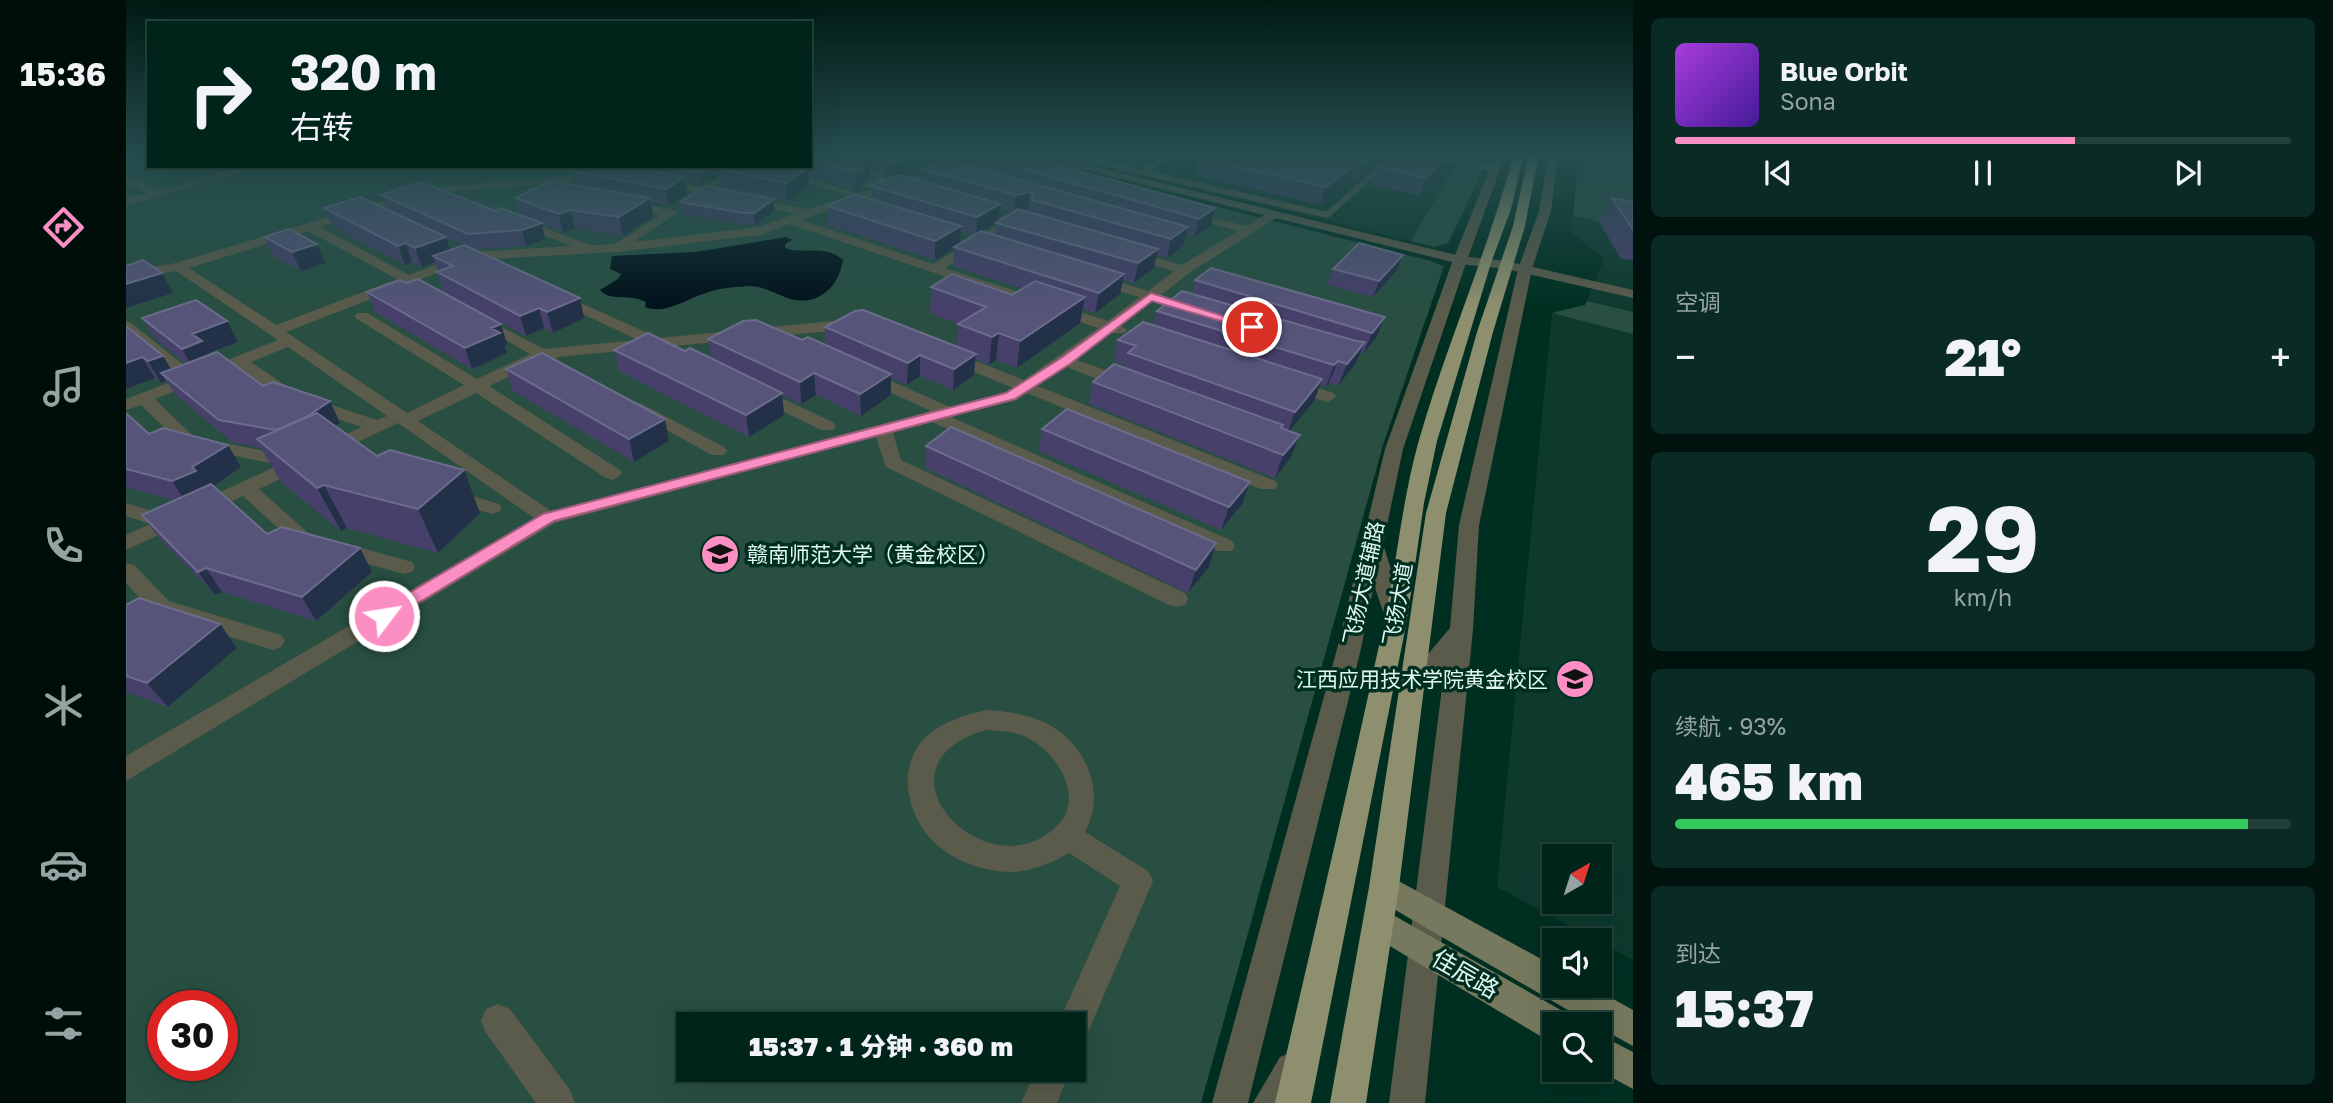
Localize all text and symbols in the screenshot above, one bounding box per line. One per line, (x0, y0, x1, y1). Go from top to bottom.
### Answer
text: 320 m (290, 42, 437, 101)
icon: right (175, 49, 266, 140)
text: 15:36 (20, 55, 106, 93)
text: Blue Orbit (1780, 56, 1908, 87)
text: Sona (1780, 87, 1836, 115)
text: 右转 (290, 108, 354, 146)
icon: previous (1759, 154, 1797, 192)
icon: pause (1964, 154, 2002, 192)
icon: next (2169, 154, 2207, 192)
icon: directions (39, 203, 88, 252)
text: 空调 (1675, 288, 1721, 316)
pin (1222, 297, 1282, 357)
icon: arrive (1233, 308, 1271, 346)
text: 21° (1945, 325, 2021, 387)
text: − (1675, 334, 1696, 379)
text: + (2270, 334, 2291, 379)
icon: music (39, 362, 88, 411)
text: 29 (1926, 483, 2040, 592)
street label: 飞扬大道辅路 (1337, 519, 1389, 647)
icon: phone (39, 521, 88, 570)
school or university icon: 赣南师范大学（黄金校区） (699, 533, 741, 575)
place label: 赣南师范大学（黄金校区） (747, 541, 999, 567)
street label: 飞扬大道 (1377, 560, 1417, 648)
position arrow (347, 579, 421, 653)
text: km/h (1954, 583, 2012, 611)
school or university icon: 江西应用技术学院黄金校区 (1554, 658, 1596, 700)
place label: 江西应用技术学院黄金校区 (1296, 666, 1548, 692)
icon: climate (39, 681, 88, 730)
text: 续航 · 93% (1675, 712, 1786, 740)
text: 465 km (1675, 749, 1863, 811)
icon: car (39, 840, 88, 889)
north arrow (1542, 844, 1612, 914)
map controls (1542, 844, 1612, 1082)
button: sound (1542, 928, 1612, 998)
text: 到达 (1675, 939, 1721, 967)
street label: 佳辰路 (1428, 942, 1504, 1004)
text: 15:37 (1675, 976, 1814, 1038)
speed limit sign: 30 (147, 990, 238, 1081)
icon: filters (39, 999, 88, 1048)
button: search (1542, 1012, 1612, 1082)
text: 15:37 · 1 分钟 · 360 m (749, 1031, 1013, 1062)

